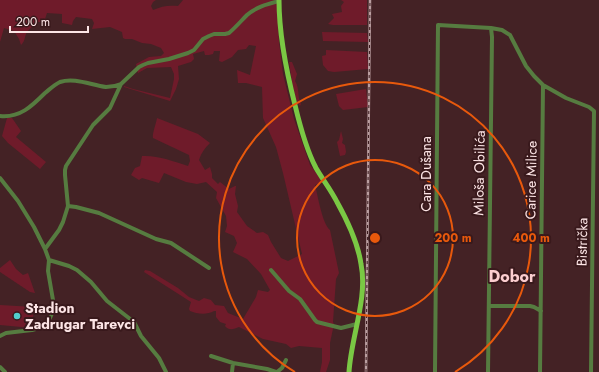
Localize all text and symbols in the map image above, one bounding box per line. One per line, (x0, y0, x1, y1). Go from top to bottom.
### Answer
scale bar (10, 8, 88, 34)
text: 200 m (16, 13, 50, 31)
street label: Miloša Obilića (468, 130, 490, 216)
street label: Cara Dušana (416, 136, 436, 212)
street label: Carice Milice (520, 141, 542, 219)
street label: Bistrička (572, 218, 592, 266)
text: 200 m (434, 229, 472, 247)
text: 400 m (512, 229, 550, 247)
centre of rings (368, 231, 382, 245)
district label: Dobor (488, 265, 536, 288)
place label: Stadion Zadrugar Tarevci (25, 298, 135, 334)
marker: Stadion Zadrugar Tarevci (12, 311, 22, 321)

